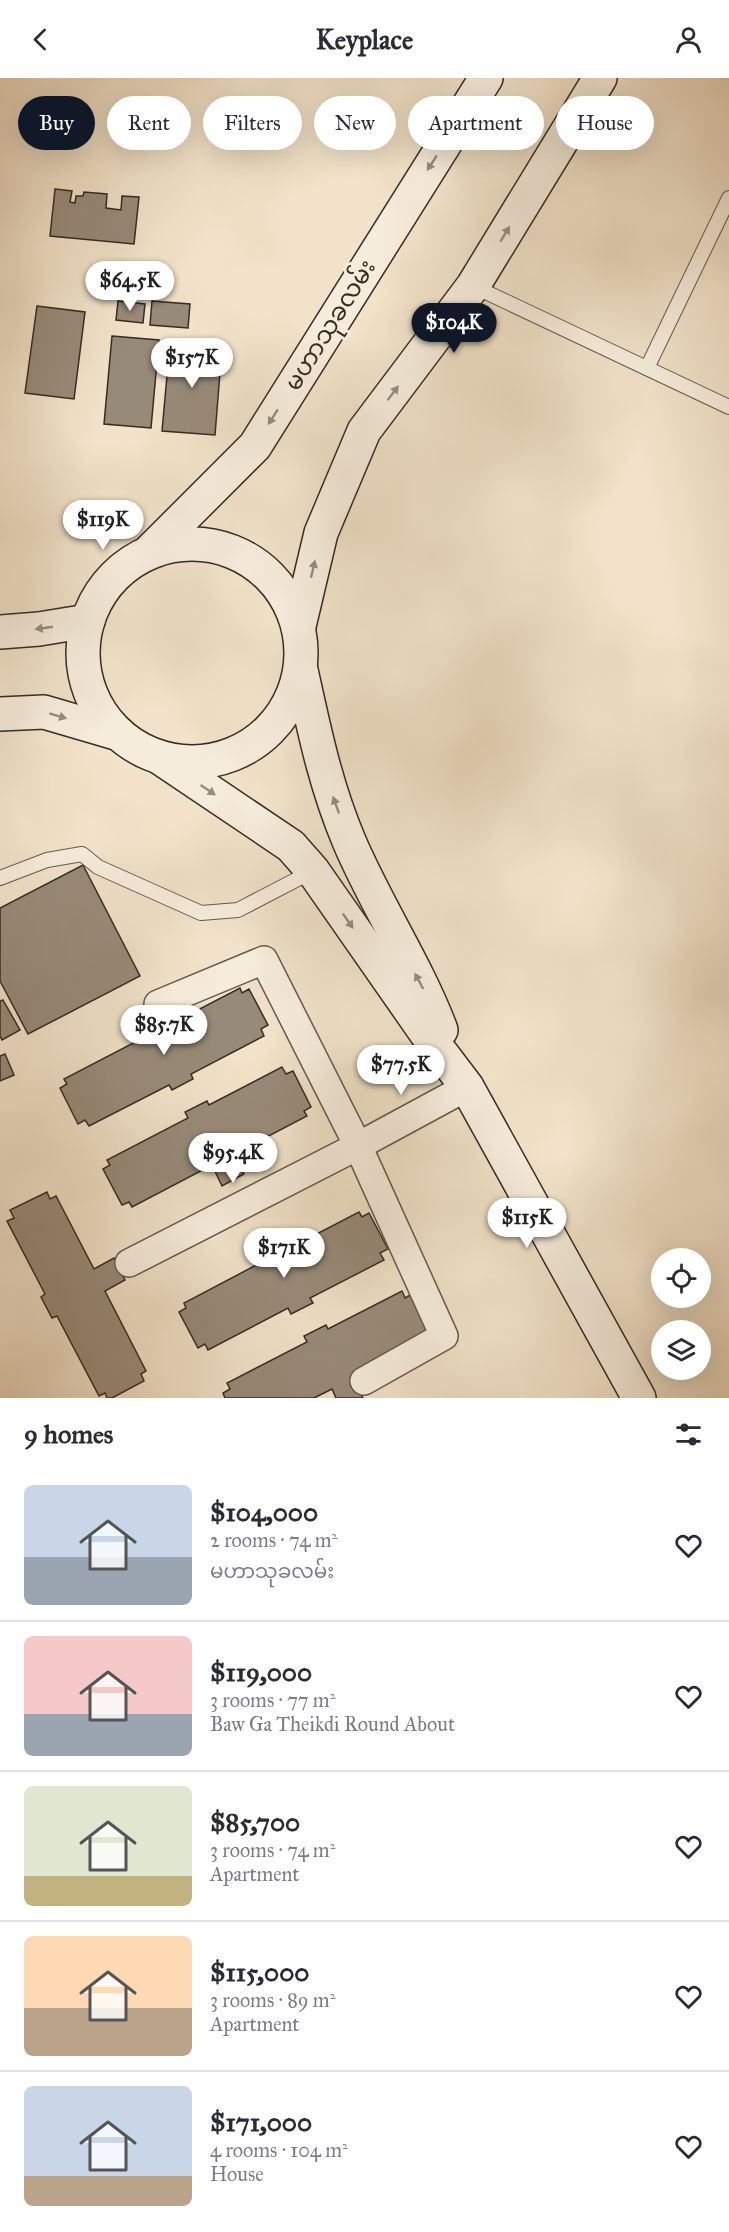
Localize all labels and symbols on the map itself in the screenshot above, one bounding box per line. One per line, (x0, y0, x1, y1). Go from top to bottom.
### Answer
one-way arrow (426, 154, 437, 171)
one-way arrow (499, 226, 510, 242)
street label: မဟာသုခလမ်း (277, 253, 386, 398)
pin: $64.5K (81, 261, 179, 312)
pin: $104K (412, 303, 496, 354)
pin: $157K (150, 338, 234, 389)
one-way arrow (386, 386, 398, 401)
one-way arrow (267, 409, 278, 425)
pin: $119K (61, 500, 145, 551)
one-way arrow (308, 560, 318, 578)
one-way arrow (34, 624, 53, 633)
one-way arrow (49, 712, 67, 721)
one-way arrow (199, 784, 215, 796)
one-way arrow (330, 795, 340, 813)
one-way arrow (342, 913, 354, 929)
one-way arrow (414, 972, 424, 989)
pin: $85.7K (115, 1005, 213, 1056)
pin: $77.5K (352, 1045, 450, 1096)
pin: $95.4K (184, 1133, 282, 1184)
pin: $115K (485, 1198, 569, 1249)
pin: $171K (242, 1228, 326, 1279)

